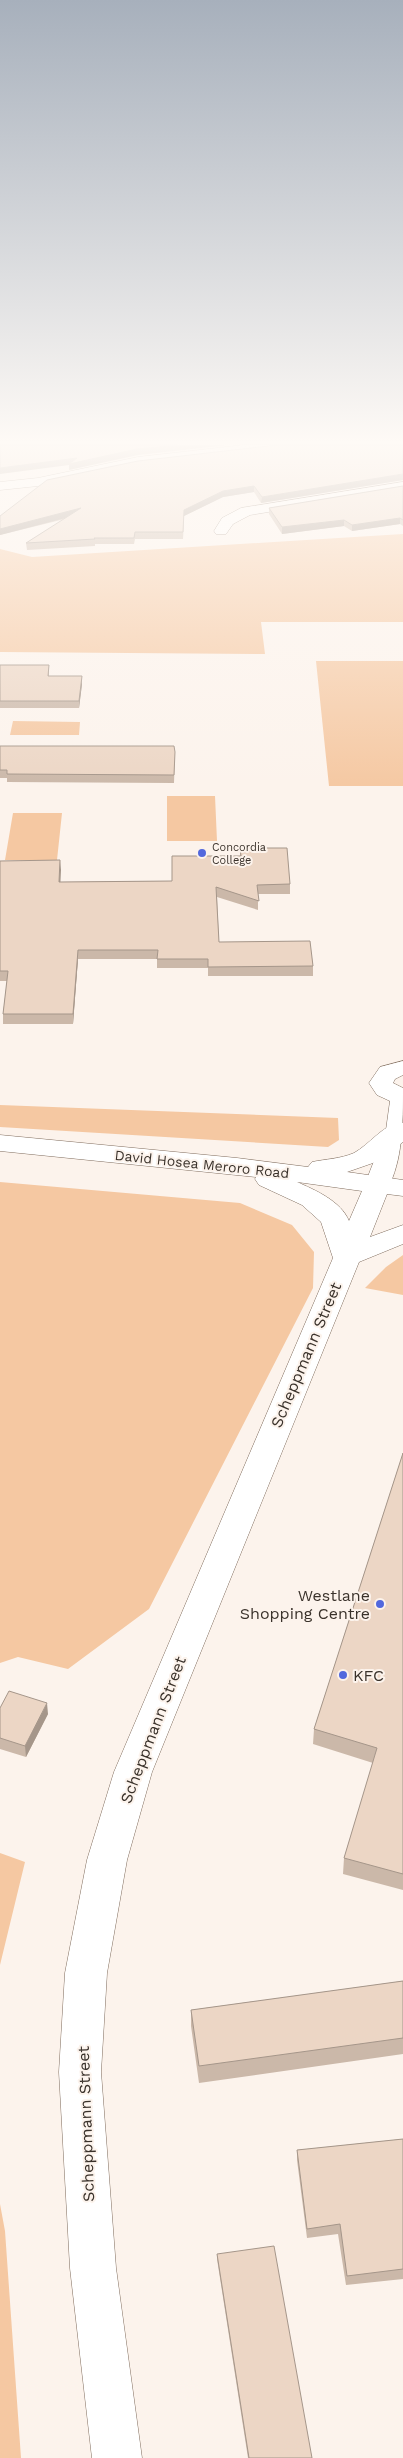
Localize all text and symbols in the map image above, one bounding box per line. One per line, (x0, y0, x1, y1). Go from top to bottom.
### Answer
place label: Concordia College (212, 841, 266, 867)
marker: Concordia College (196, 847, 208, 859)
street label: David Hosea Meroro Road (114, 1147, 290, 1181)
street label: Scheppmann Street (267, 1279, 345, 1431)
place label: Westlane Shopping Centre (240, 1586, 370, 1623)
marker: Westlane Shopping Centre (374, 1598, 386, 1610)
street label: Scheppmann Street (116, 1653, 190, 1806)
place label: KFC (353, 1666, 384, 1685)
marker: KFC (337, 1669, 349, 1681)
street label: Scheppmann Street (74, 2045, 98, 2202)

